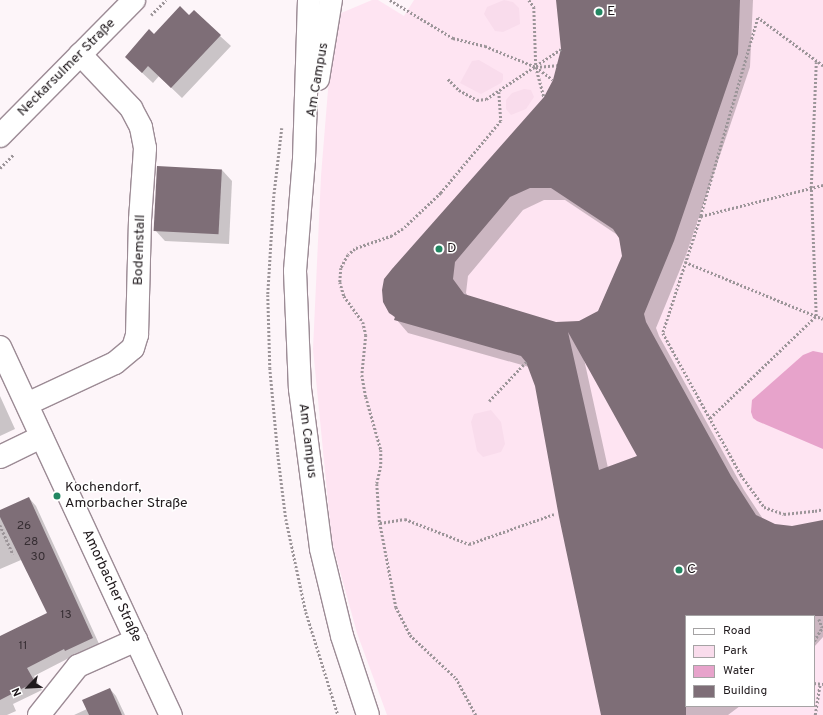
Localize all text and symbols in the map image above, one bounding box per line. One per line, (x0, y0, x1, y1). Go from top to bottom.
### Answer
place label: E (607, 4, 615, 20)
marker: E (594, 7, 604, 17)
street label: Neckarsulmer Straße (14, 15, 120, 121)
street label: Am Campus (303, 41, 333, 119)
street label: Bodemstall (130, 214, 150, 286)
place label: D (447, 241, 457, 257)
marker: D (434, 244, 444, 254)
street label: Am Campus (294, 402, 320, 480)
place label: Kochendorf, Amorbacher Straße (65, 480, 188, 512)
marker: Kochendorf, Amorbacher Straße (52, 491, 62, 501)
house number: 26 (17, 520, 31, 534)
street label: Amorbacher Straße (77, 527, 145, 645)
house number: 28 (24, 536, 38, 550)
house number: 30 (31, 551, 45, 565)
place label: C (687, 562, 696, 578)
marker: C (674, 565, 684, 575)
house number: 13 (60, 609, 72, 623)
legend (685, 615, 815, 707)
text: Road (723, 623, 751, 639)
house number: 11 (19, 640, 27, 654)
text: Park (723, 643, 748, 659)
text: Water (723, 663, 755, 679)
north arrow (8, 667, 48, 707)
text: Building (723, 683, 767, 699)
text: N (9, 685, 25, 698)

